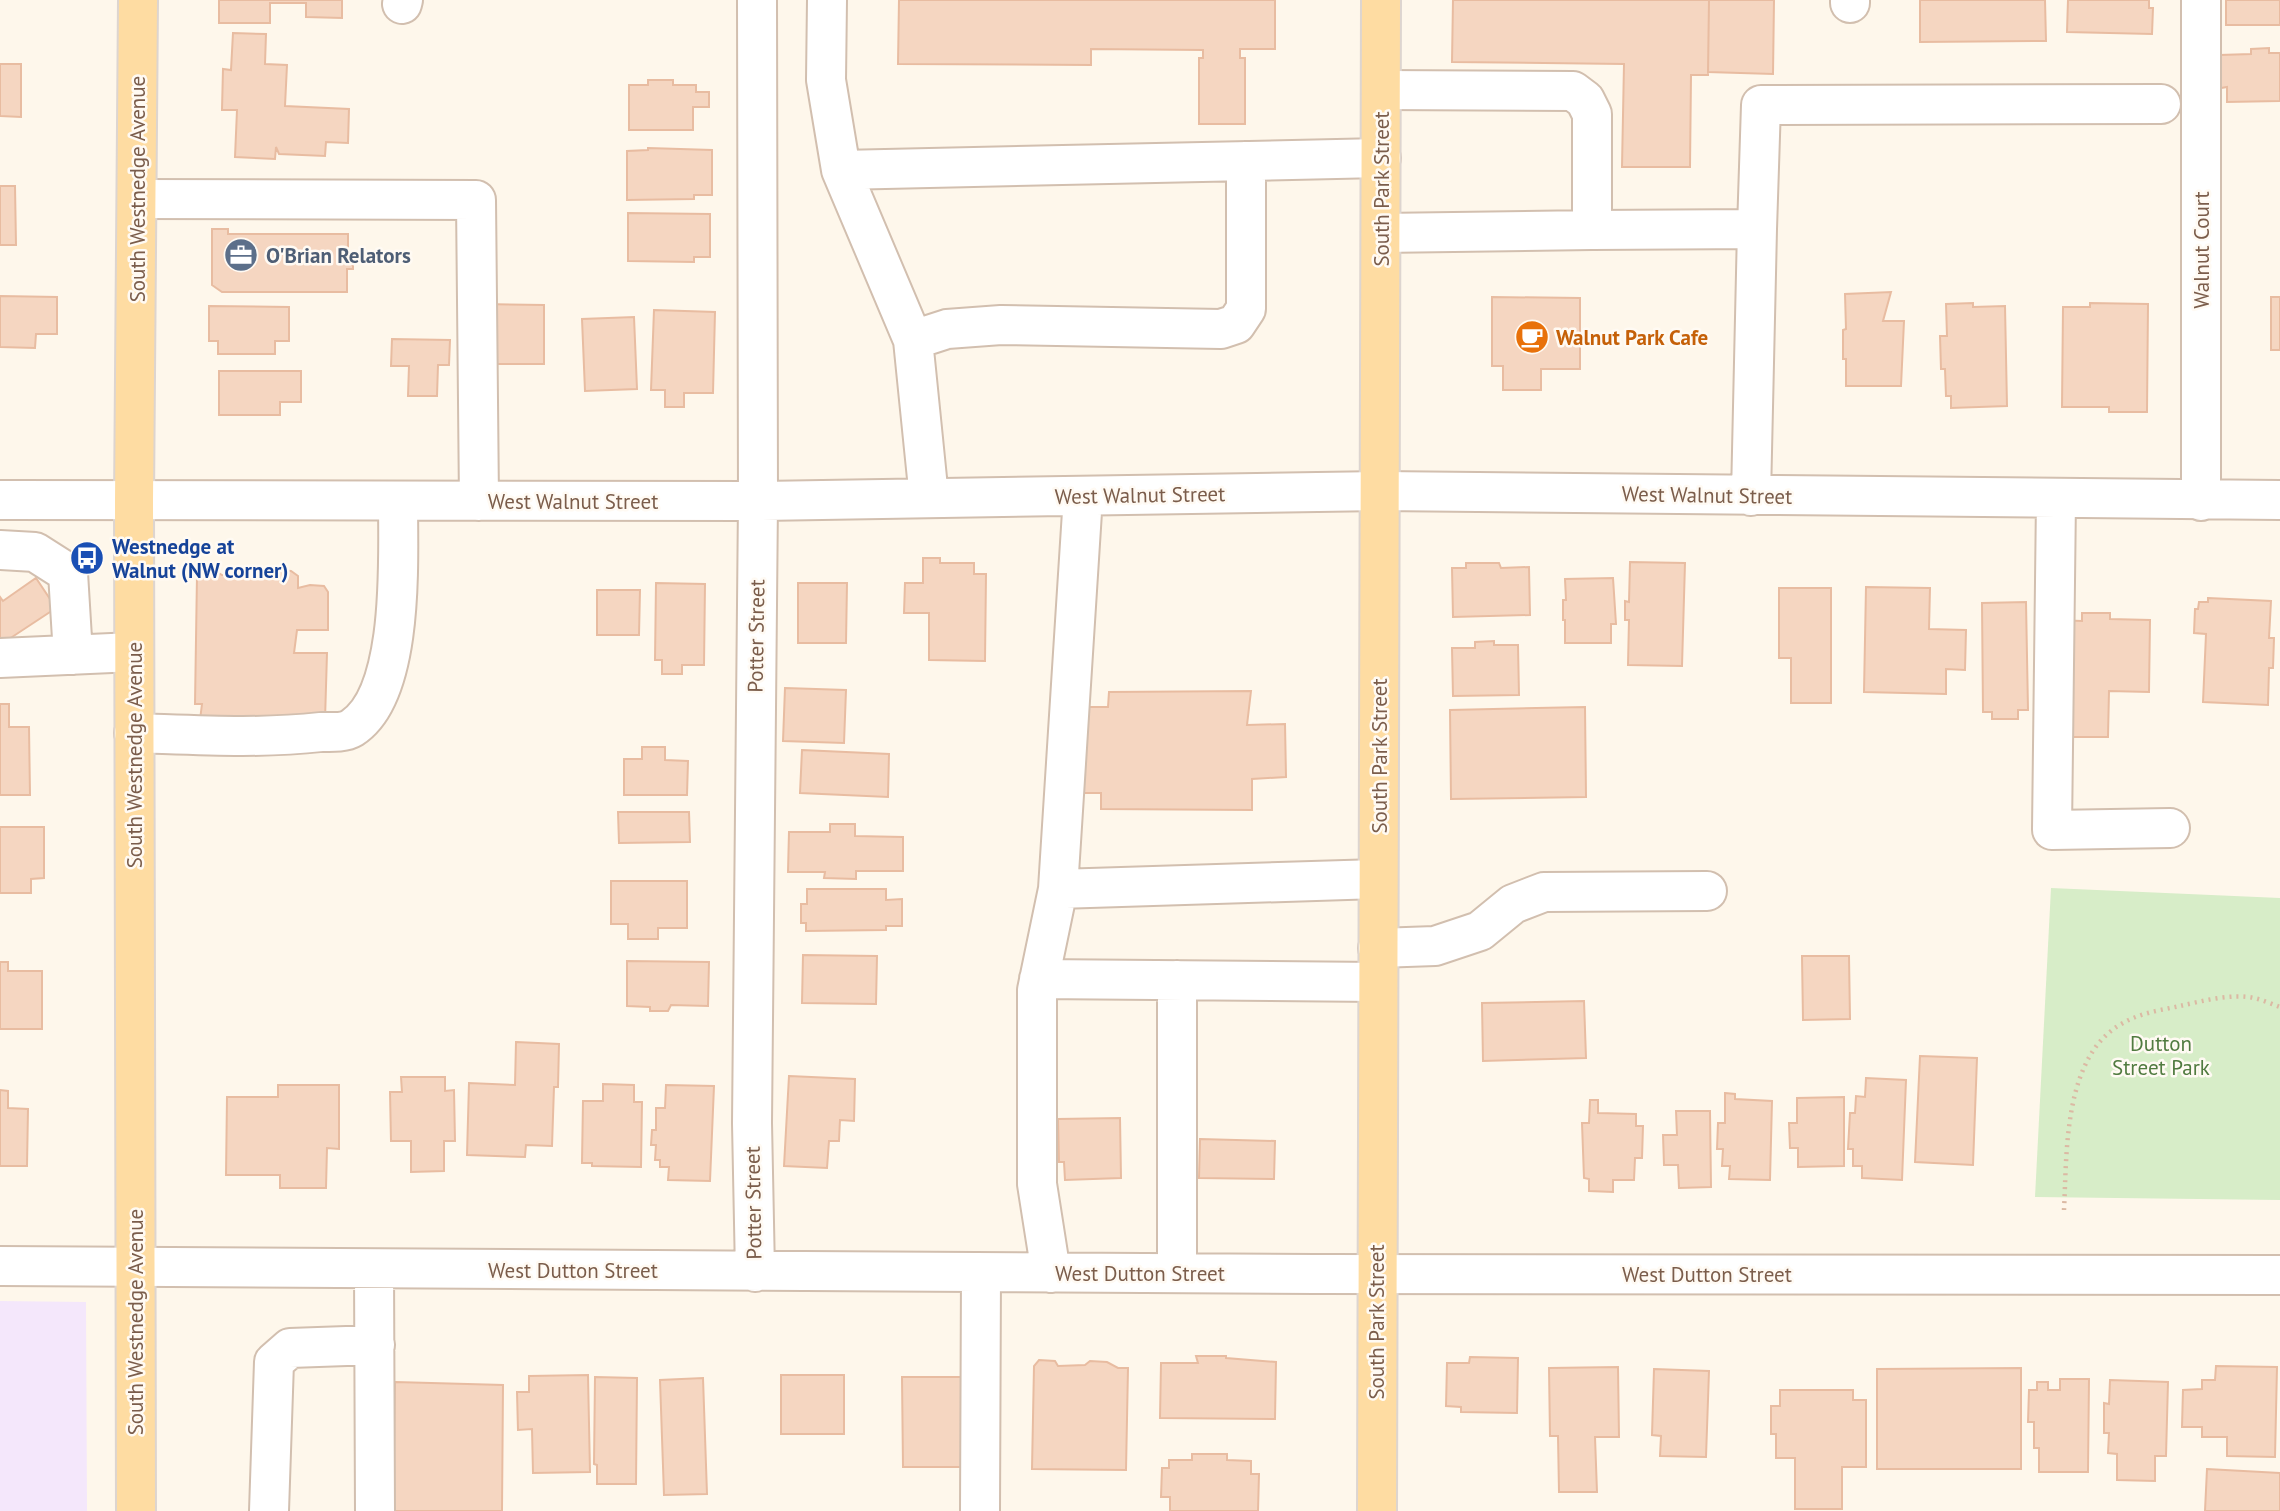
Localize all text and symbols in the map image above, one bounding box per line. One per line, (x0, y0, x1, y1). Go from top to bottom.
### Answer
street label: South Westnedge Avenue (124, 76, 151, 302)
street label: South Park Street (1368, 111, 1395, 267)
street label: Walnut Court (2188, 191, 2215, 309)
office icon: O'Brian Relators (222, 236, 260, 274)
place label: O'Brian Relators (266, 242, 411, 269)
cafe icon: Walnut Park Cafe (1513, 318, 1551, 356)
place label: Walnut Park Cafe (1556, 324, 1708, 351)
street label: West Walnut Street (1054, 480, 1226, 510)
street label: West Walnut Street (1621, 480, 1793, 510)
street label: West Walnut Street (488, 488, 658, 515)
place label: Westnedge at Walnut (NW corner) (112, 533, 288, 584)
bus stop icon: Westnedge at Walnut (NW corner) (68, 539, 106, 577)
street label: Potter Street (742, 579, 770, 693)
street label: South Westnedge Avenue (121, 642, 148, 868)
street label: South Park Street (1366, 678, 1393, 834)
park label: Dutton Street Park (2112, 1030, 2210, 1081)
street label: Potter Street (739, 1146, 767, 1260)
street label: South Westnedge Avenue (122, 1209, 149, 1435)
street label: South Park Street (1363, 1244, 1390, 1400)
street label: West Dutton Street (488, 1257, 658, 1284)
street label: West Dutton Street (1055, 1260, 1225, 1287)
street label: West Dutton Street (1622, 1261, 1792, 1288)

